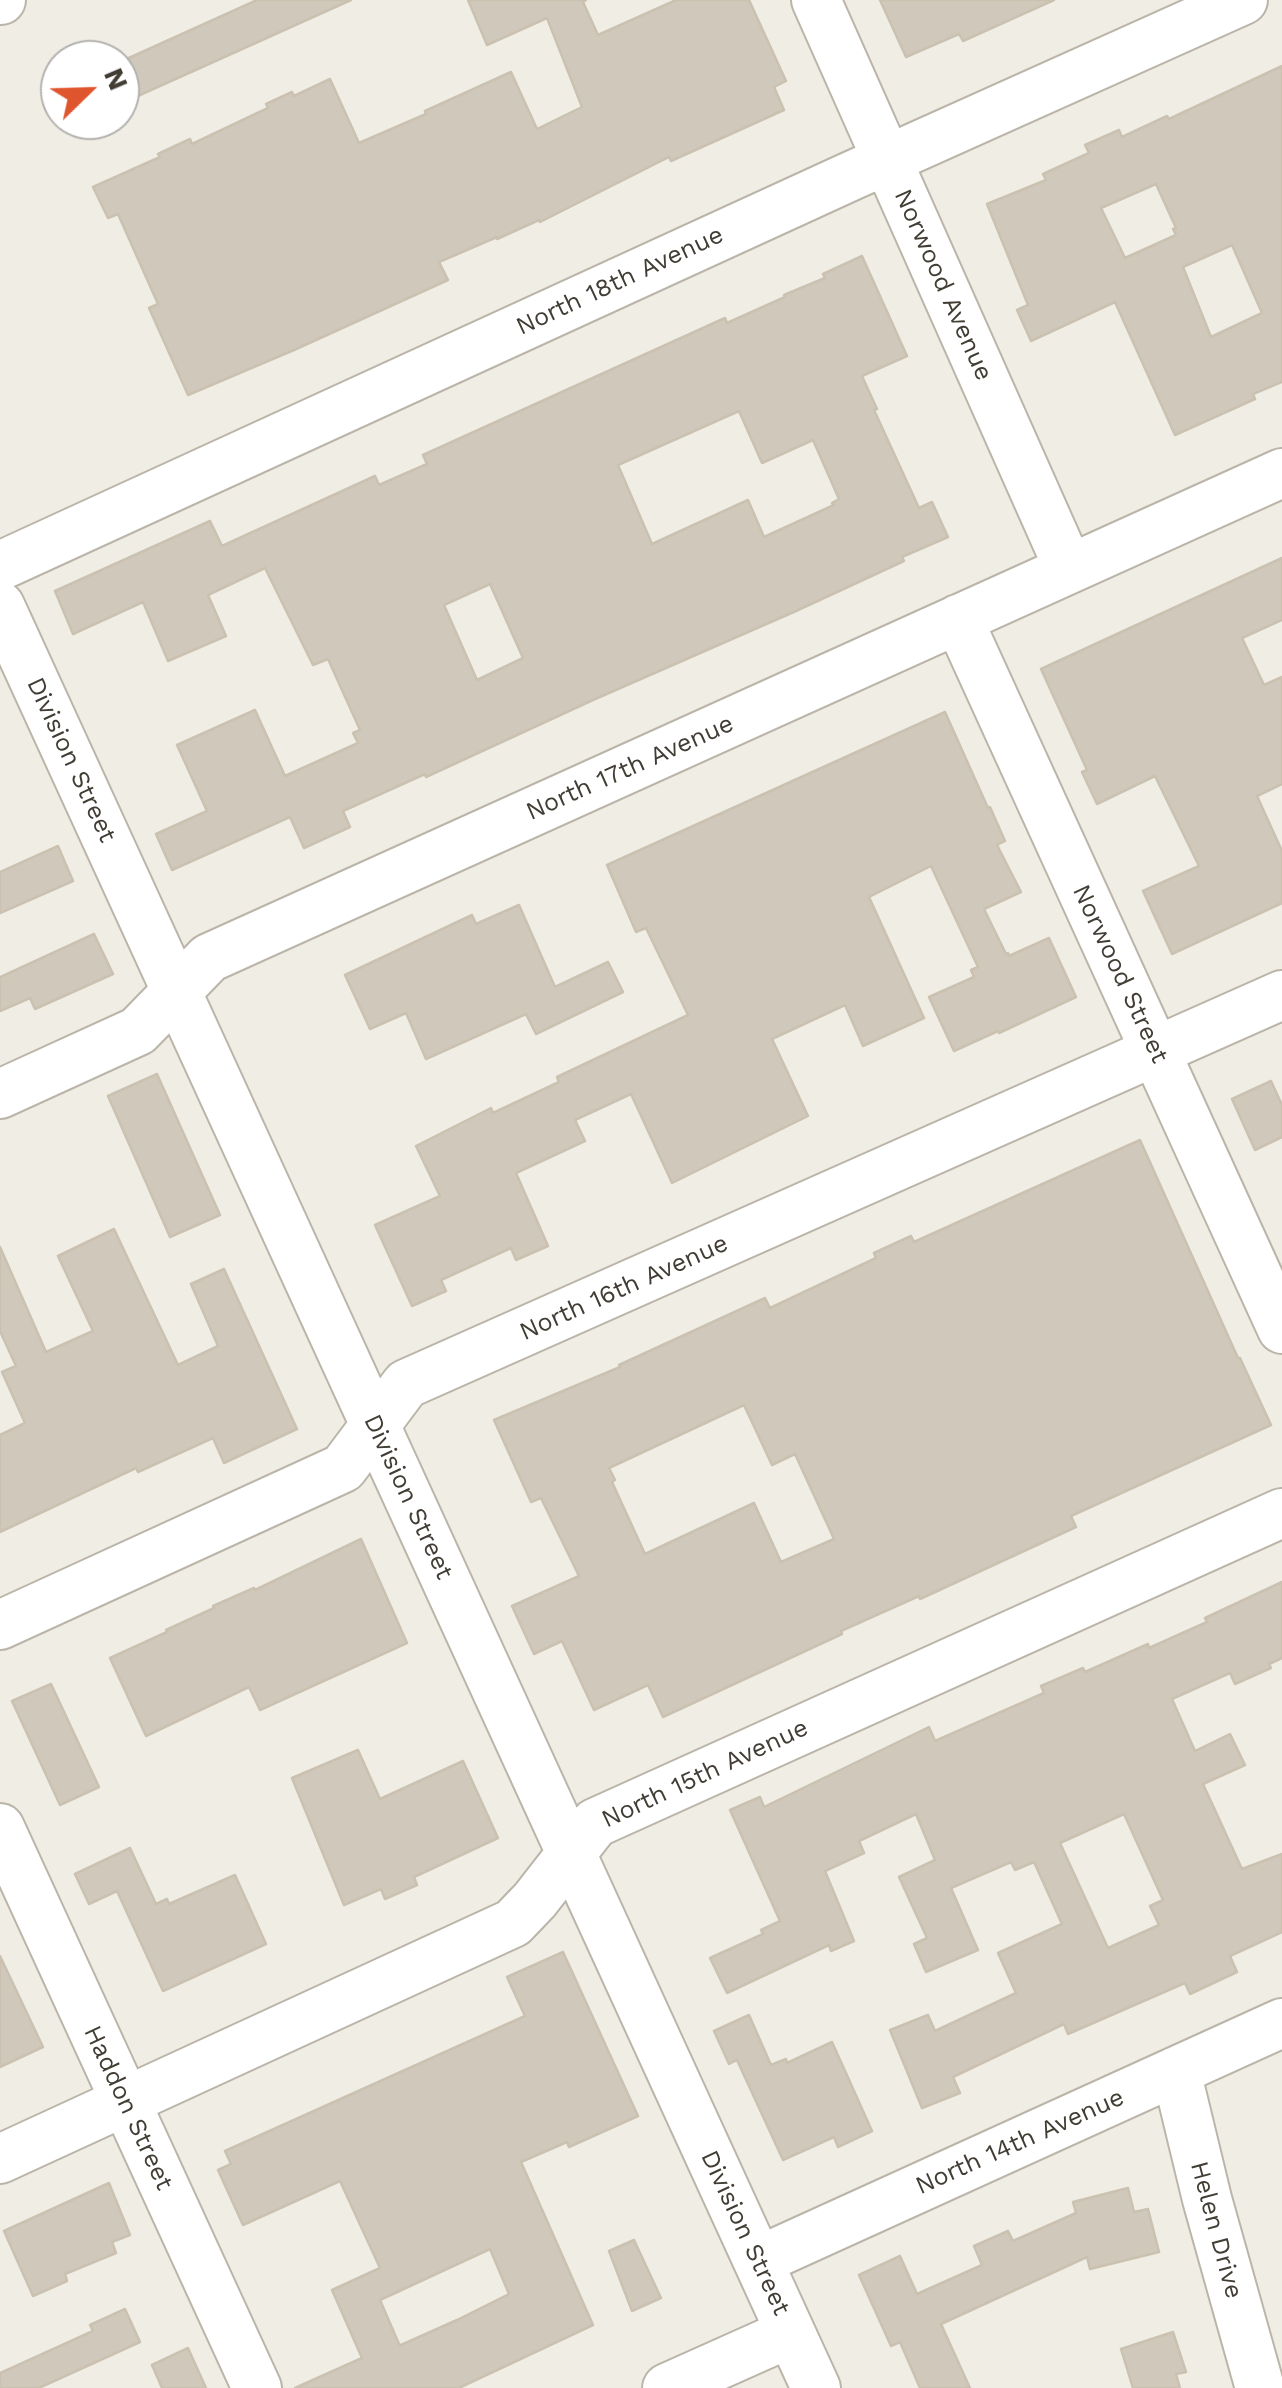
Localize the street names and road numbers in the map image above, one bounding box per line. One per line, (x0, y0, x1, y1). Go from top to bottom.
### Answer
street label: Norwood Avenue (887, 185, 999, 385)
street label: North 18th Avenue (512, 220, 728, 342)
street label: Division Street (20, 673, 122, 847)
street label: North 17th Avenue (522, 709, 738, 827)
street label: Norwood Street (1066, 880, 1174, 1068)
street label: North 16th Avenue (515, 1229, 733, 1347)
street label: Division Street (357, 1410, 459, 1584)
street label: North 15th Avenue (597, 1713, 813, 1835)
street label: Haddon Street (77, 2021, 179, 2195)
street label: North 14th Avenue (911, 2083, 1129, 2201)
street label: Division Street (694, 2146, 796, 2320)
street label: Helen Drive (1183, 2158, 1249, 2302)

